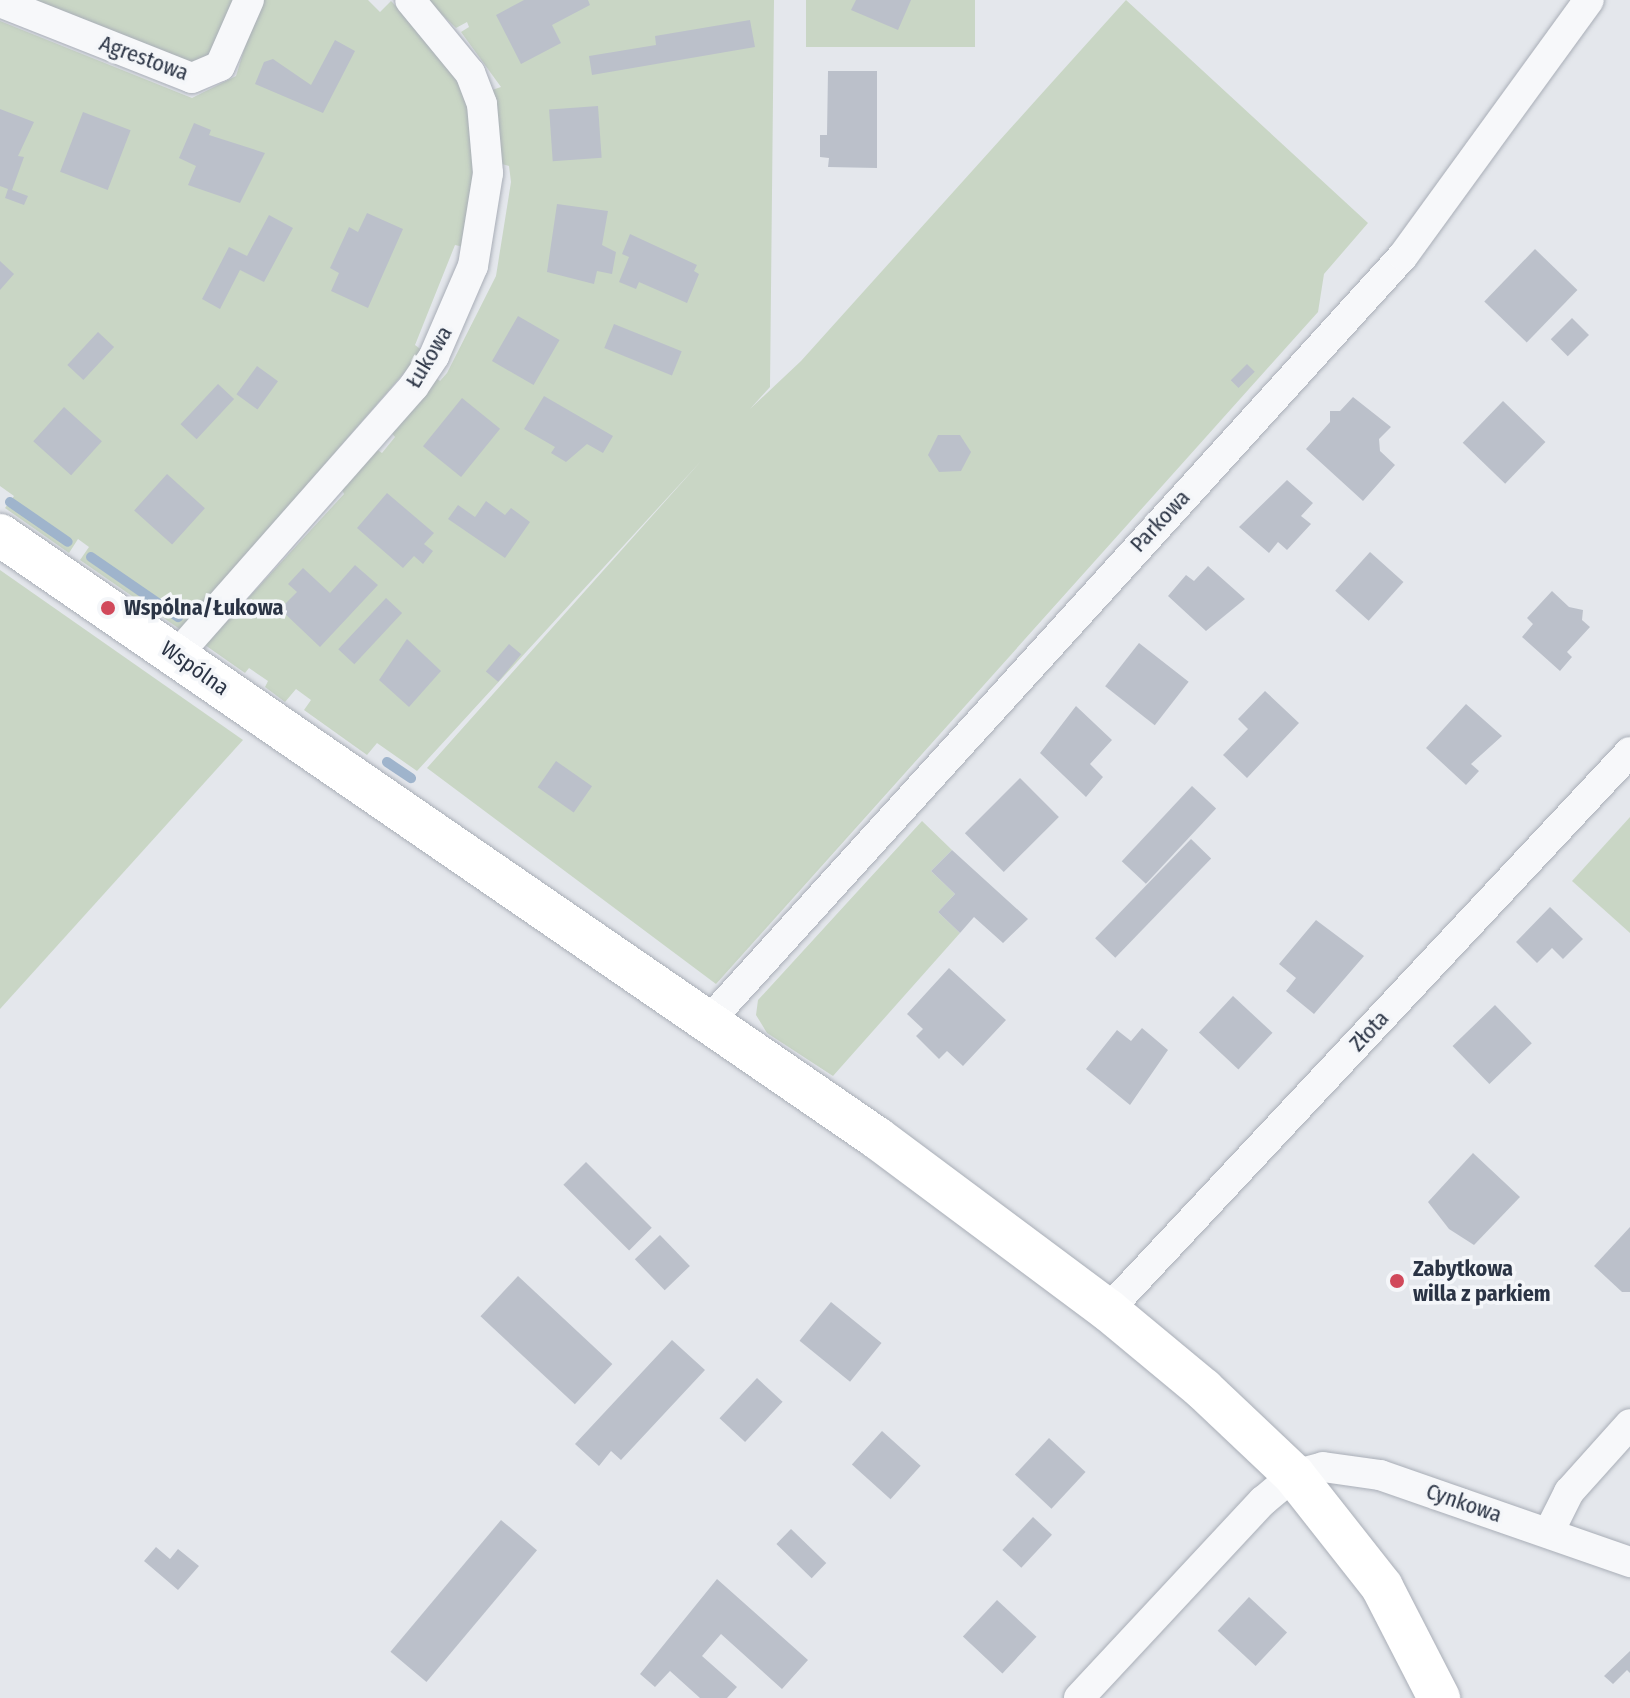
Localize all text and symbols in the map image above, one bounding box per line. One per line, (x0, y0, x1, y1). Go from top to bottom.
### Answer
street label: Agrestowa (96, 30, 192, 86)
street label: Łukowa (400, 321, 458, 393)
street label: Parkowa (1125, 484, 1195, 558)
place label: Wspólna/Łukowa (124, 595, 283, 621)
marker: Wspólna/Łukowa (99, 599, 117, 617)
street label: Wspólna (156, 635, 234, 701)
street label: Złota (1344, 1005, 1394, 1057)
place label: Zabytkowa willa z parkiem (1413, 1255, 1551, 1306)
marker: Zabytkowa willa z parkiem (1388, 1272, 1406, 1290)
street label: Cynkowa (1423, 1478, 1505, 1528)

